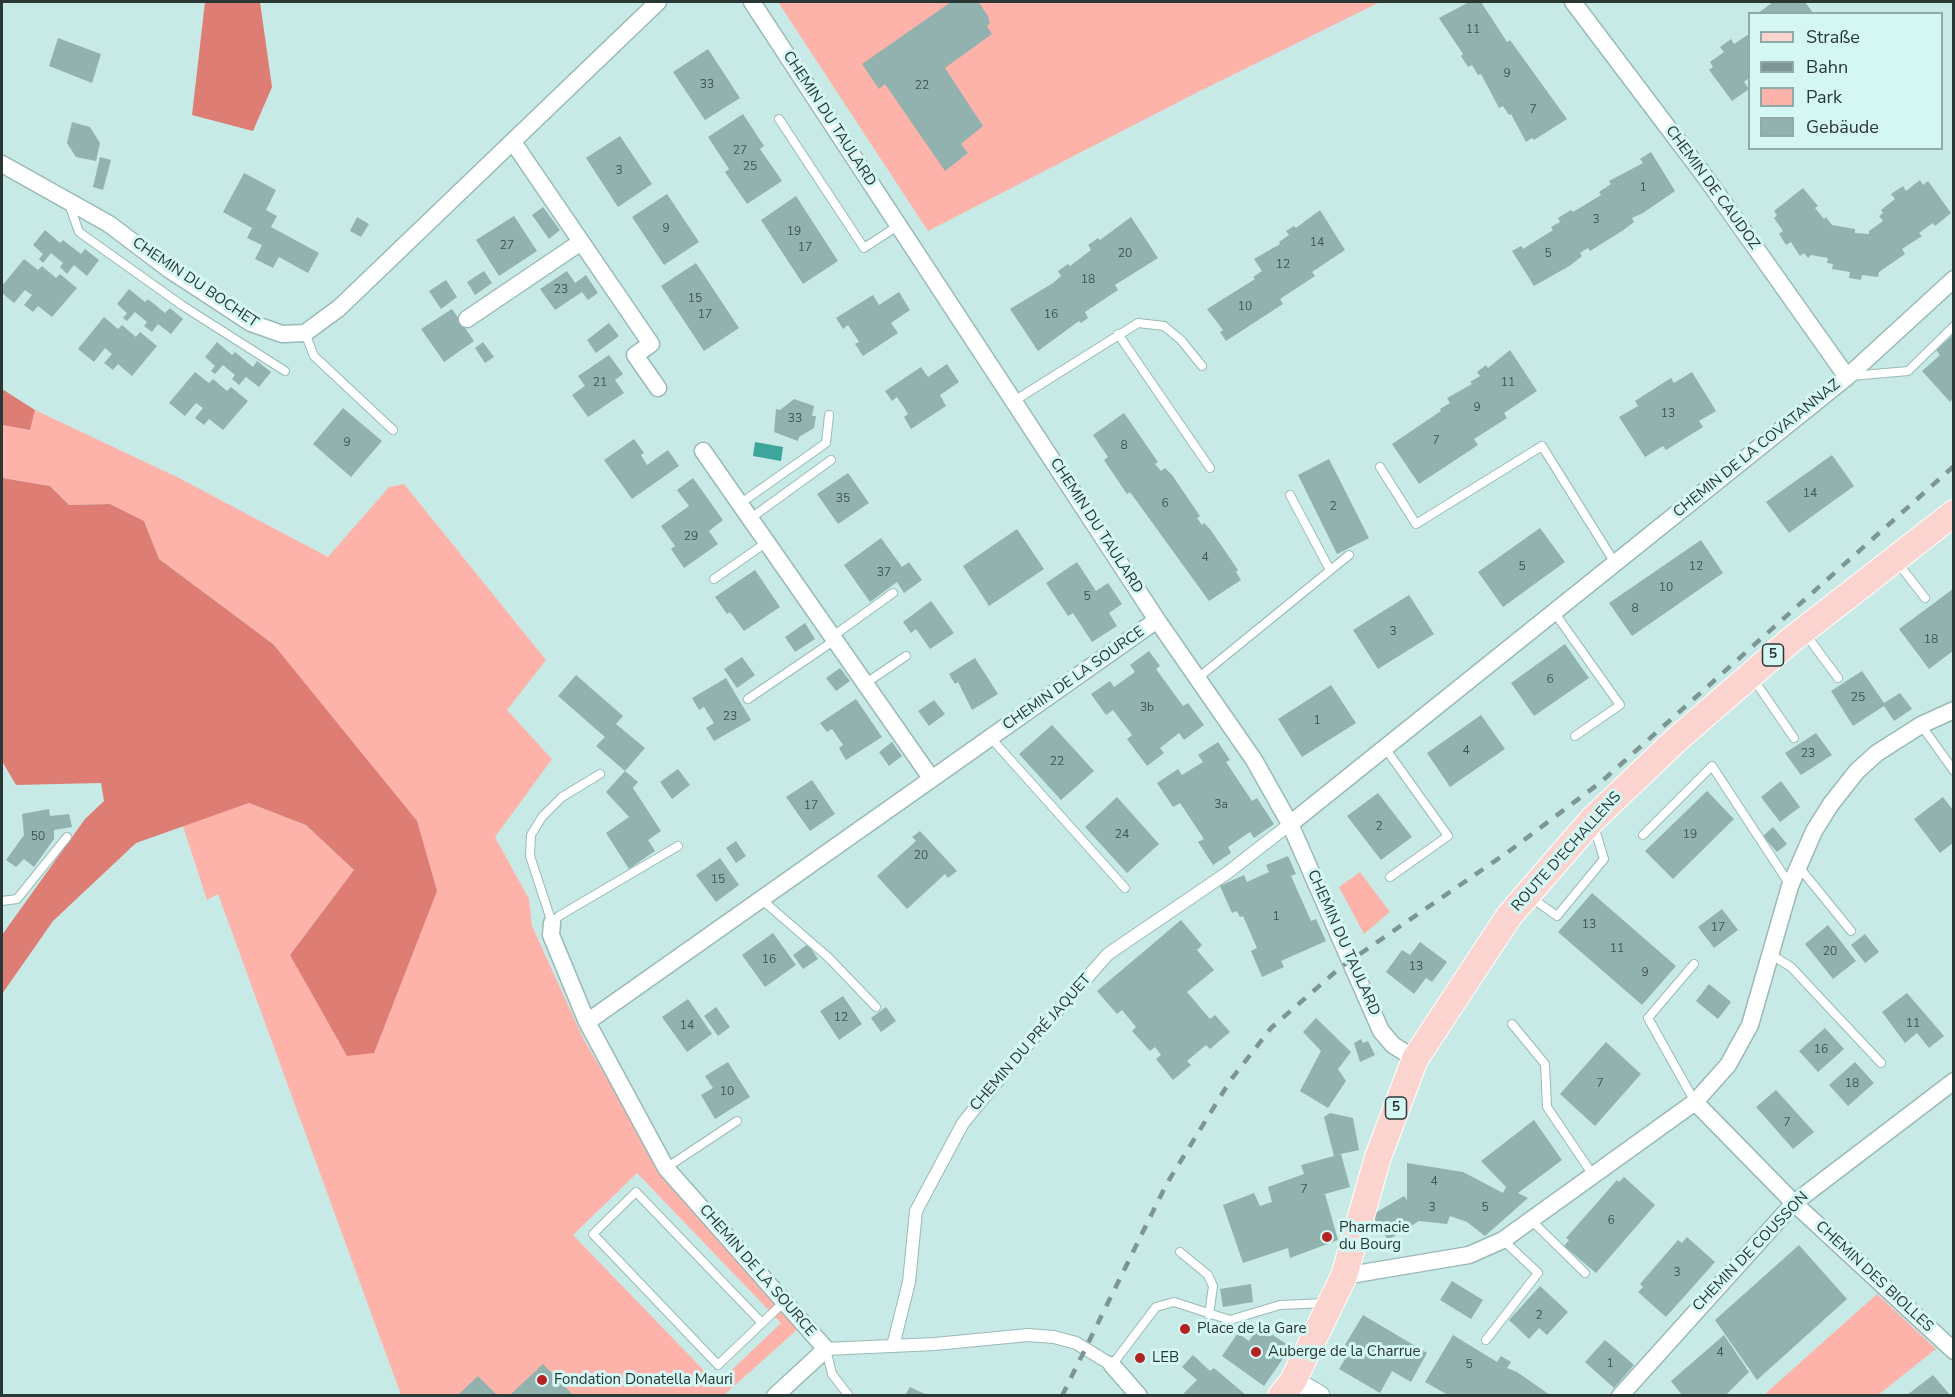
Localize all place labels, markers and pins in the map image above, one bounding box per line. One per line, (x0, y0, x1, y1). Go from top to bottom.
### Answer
place label: Pharmacie du Bourg (1339, 1219, 1410, 1254)
marker: Pharmacie du Bourg (1320, 1230, 1334, 1244)
place label: Place de la Gare (1197, 1320, 1306, 1338)
marker: Place de la Gare (1178, 1322, 1192, 1336)
place label: Auberge de la Charrue (1268, 1343, 1420, 1361)
marker: Auberge de la Charrue (1249, 1345, 1263, 1359)
place label: LEB (1152, 1349, 1179, 1367)
marker: LEB (1133, 1351, 1147, 1365)
place label: Fondation Donatella Mauri (554, 1371, 733, 1389)
marker: Fondation Donatella Mauri (535, 1373, 549, 1387)

